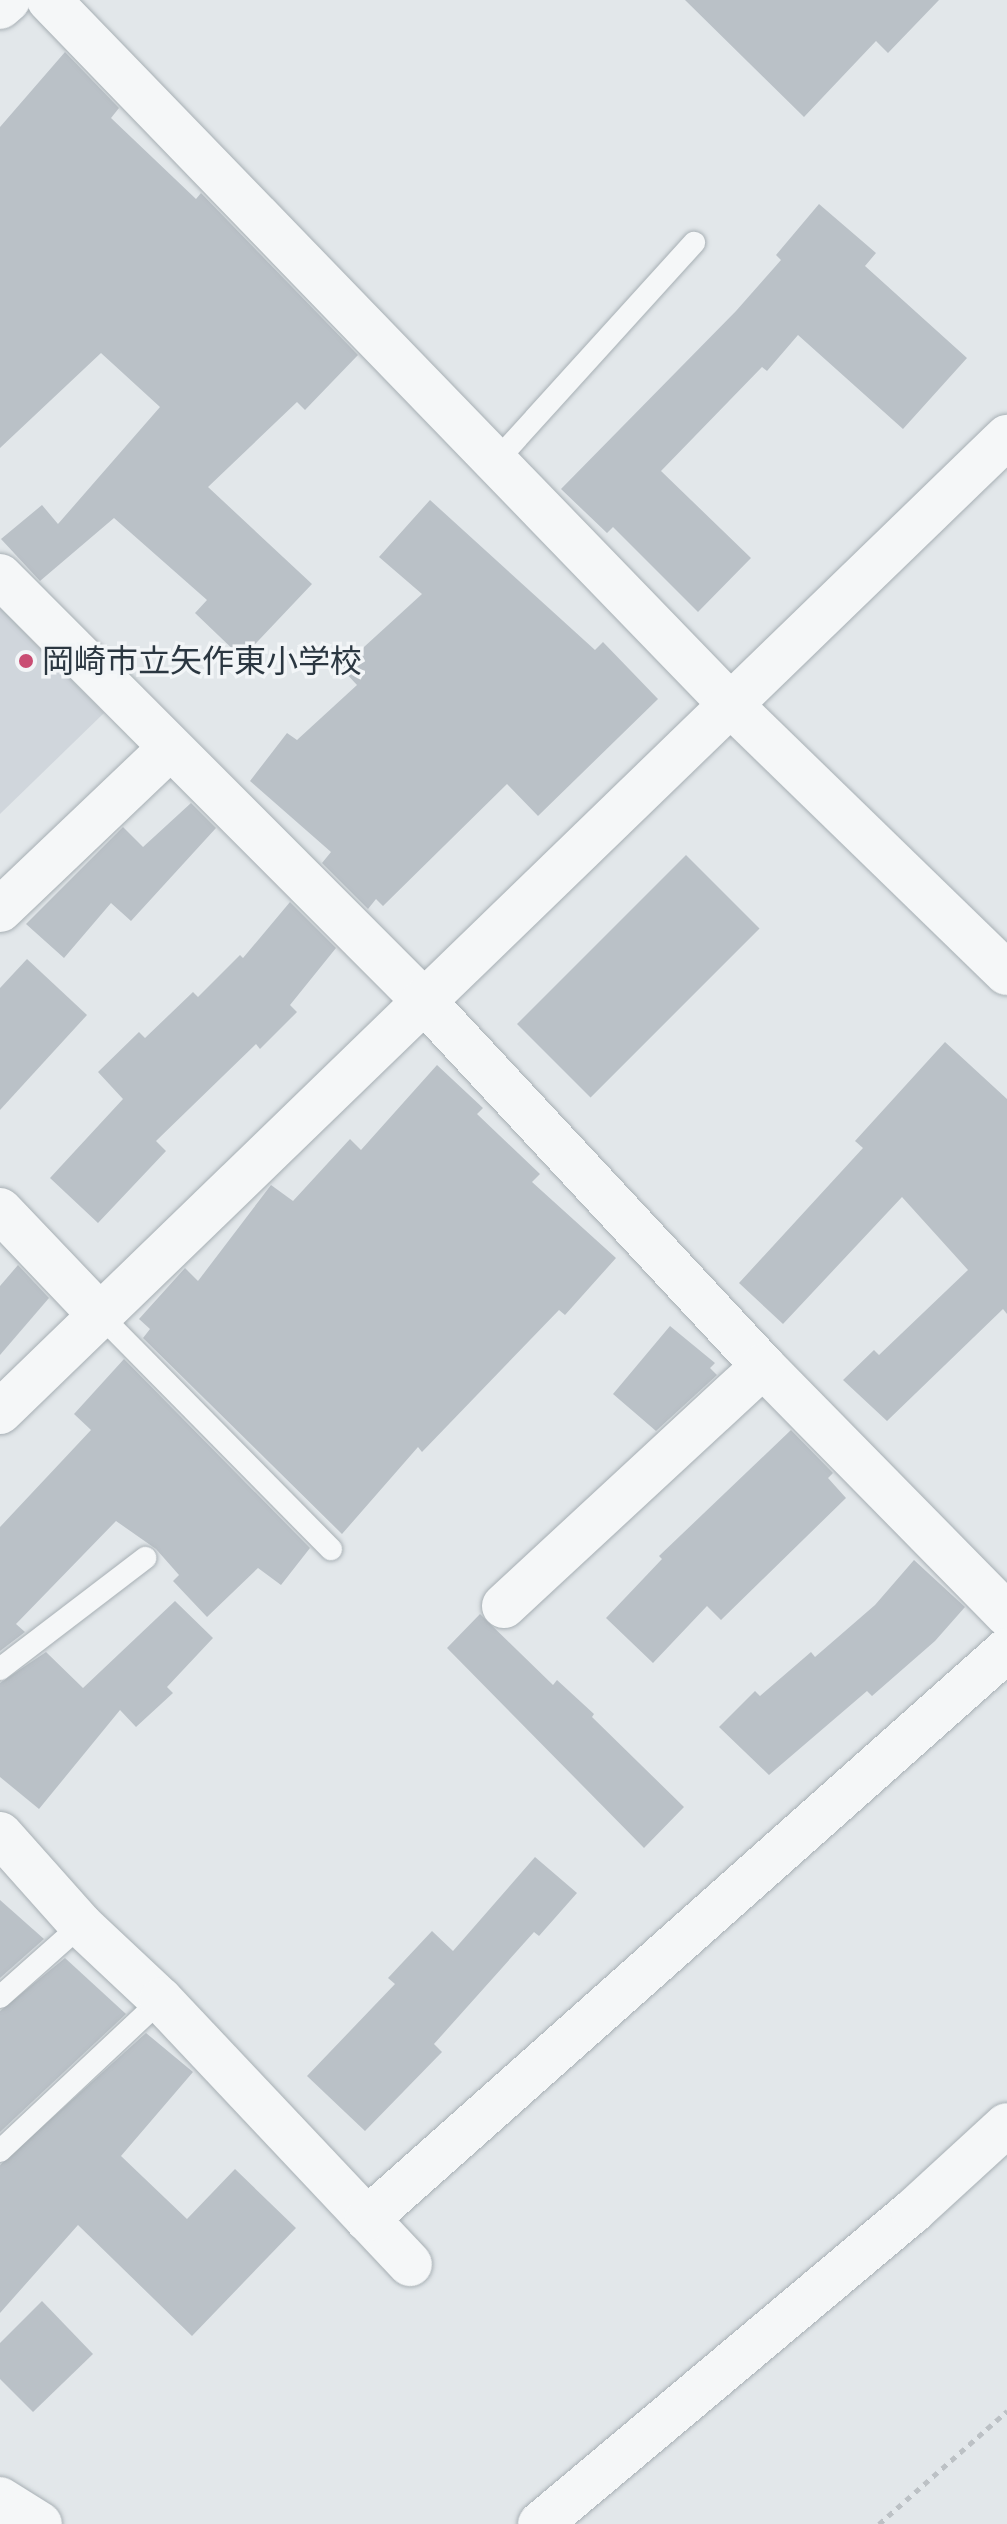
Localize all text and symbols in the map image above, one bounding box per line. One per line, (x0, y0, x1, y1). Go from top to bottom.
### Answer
place label: 岡崎市立矢作東小学校 (42, 642, 362, 680)
marker: 岡崎市立矢作東小学校 (17, 652, 35, 670)

